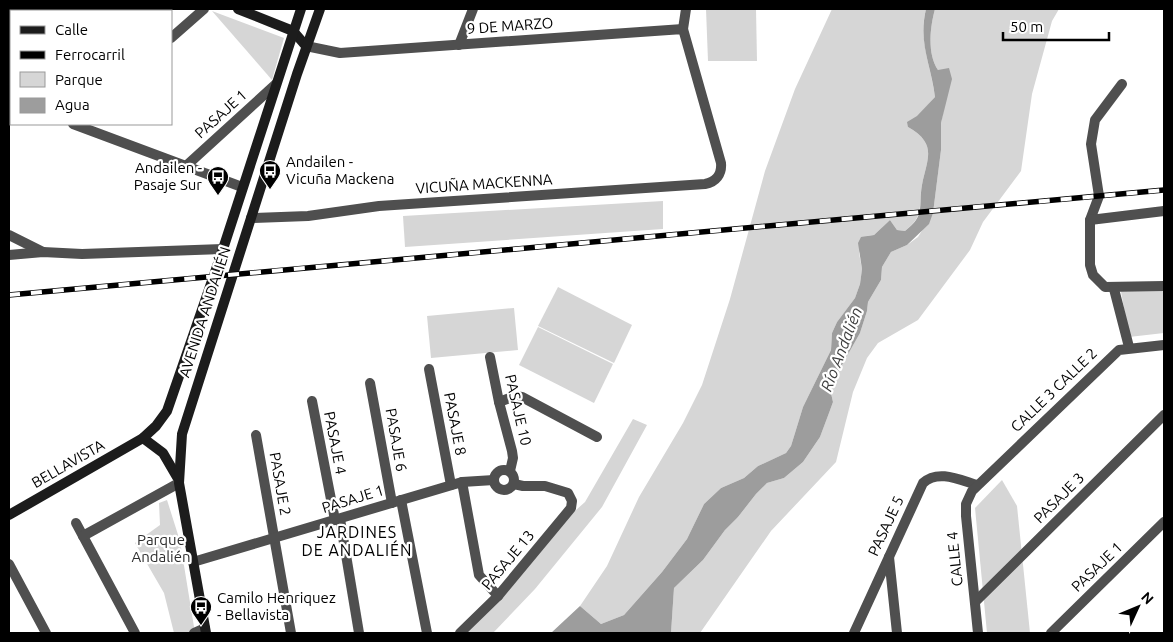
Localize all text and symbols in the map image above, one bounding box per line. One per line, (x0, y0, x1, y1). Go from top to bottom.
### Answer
legend (10, 10, 172, 125)
scale bar (1003, 10, 1109, 42)
street label: 9 DE MARZO (466, 14, 554, 37)
text: 50 m (1010, 18, 1043, 35)
text: Calle (55, 21, 88, 38)
text: Ferrocarril (55, 46, 125, 63)
text: Parque (55, 71, 103, 88)
street label: PASAJE 1 (191, 86, 250, 141)
text: Agua (55, 96, 90, 113)
place label: Andailen - Vicuña Mackena (286, 153, 395, 187)
place label: Andailen - Pasaje Sur (134, 159, 202, 193)
bus stop icon: Andailen - Vicuña Mackena (258, 159, 282, 190)
bus stop icon: Andailen - Pasaje Sur (206, 165, 230, 196)
street label: VICUÑA MACKENNA (415, 170, 553, 197)
street label: AVENIDA ANDALIÉN (175, 244, 234, 379)
water label: Río Andalién (817, 305, 865, 393)
street label: CALLE 3 CALLE 2 (1007, 344, 1100, 435)
street label: PASAJE 10 (502, 373, 535, 447)
street label: PASAJE 8 (441, 391, 470, 457)
street label: PASAJE 6 (383, 407, 410, 473)
street label: PASAJE 4 (321, 410, 350, 476)
street label: BELLAVISTA (28, 436, 107, 491)
street label: PASAJE 2 (267, 451, 294, 517)
street label: PASAJE 3 (1030, 469, 1087, 526)
street label: PASAJE 1 (320, 481, 386, 516)
street label: PASAJE 5 (864, 493, 907, 558)
district label: JARDINES DE ANDALIÉN (302, 523, 412, 559)
street label: PASAJE 13 (478, 526, 537, 593)
park label: Parque Andalién (131, 531, 191, 565)
street label: CALLE 4 (943, 531, 966, 587)
street label: PASAJE 1 (1068, 538, 1126, 595)
north arrow (1113, 582, 1163, 632)
place label: Camilo Henriquez - Bellavista (217, 589, 336, 623)
text: N (1138, 589, 1157, 607)
bus stop icon: Camilo Henriquez - Bellavista (189, 595, 213, 626)

